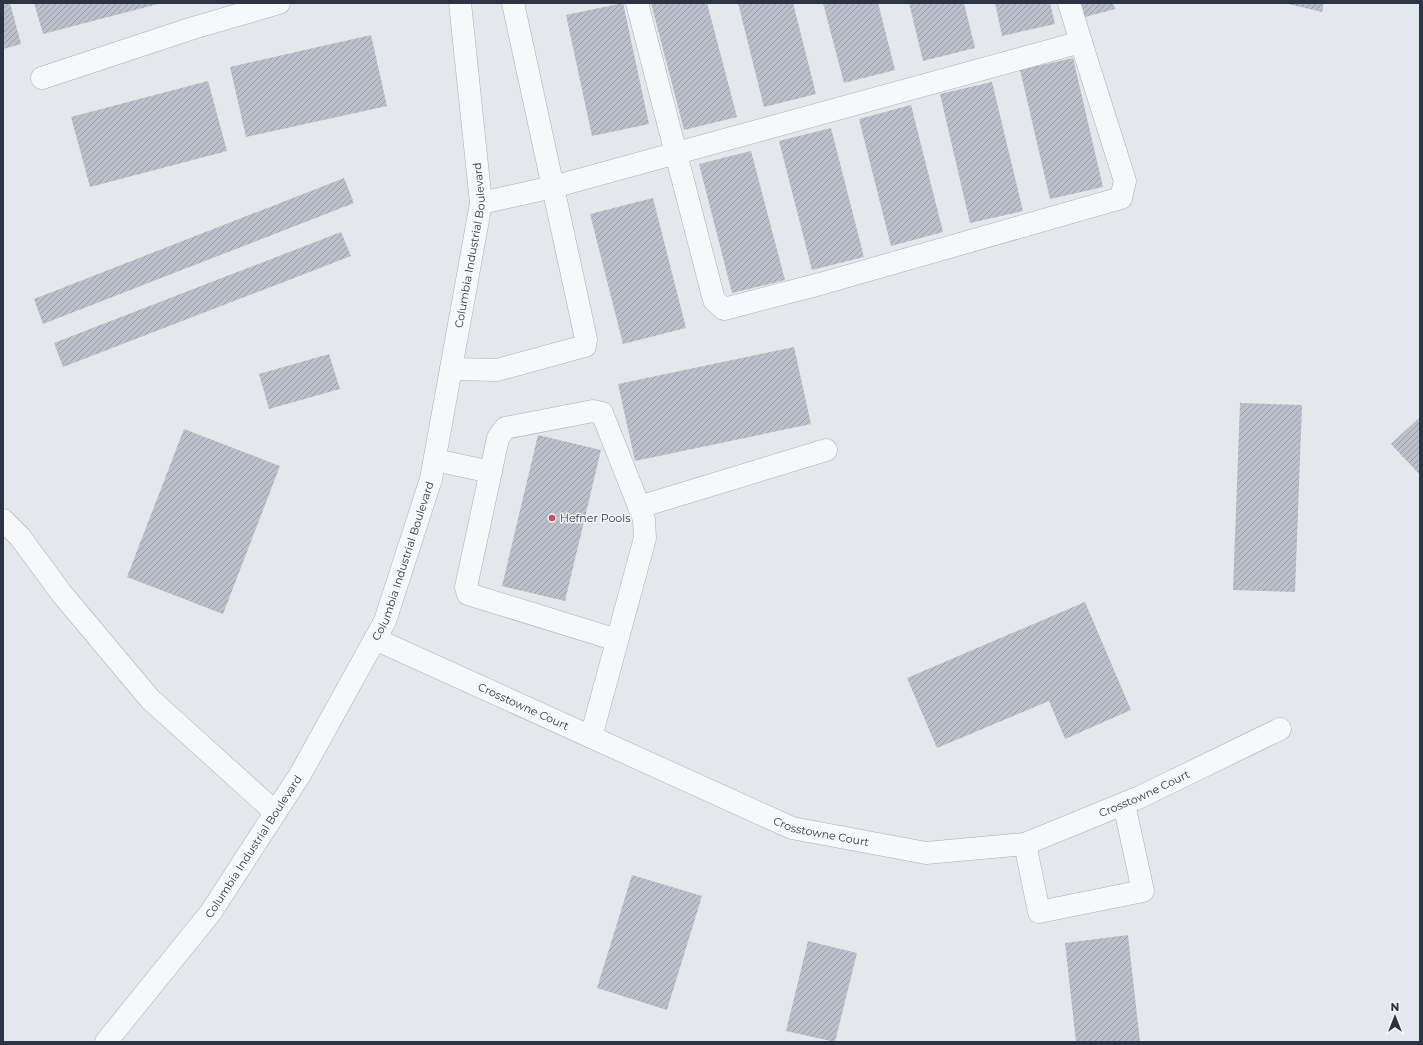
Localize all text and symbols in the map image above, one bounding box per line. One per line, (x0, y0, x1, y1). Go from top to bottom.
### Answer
street label: Columbia Industrial Boulevard (451, 162, 488, 329)
street label: Columbia Industrial Boulevard (369, 480, 437, 643)
place label: Hefner Pools (560, 511, 631, 525)
marker: Hefner Pools (547, 513, 557, 523)
street label: Crosstowne Court (476, 680, 572, 733)
street label: Crosstowne Court (1097, 767, 1192, 820)
street label: Columbia Industrial Boulevard (202, 772, 305, 921)
street label: Crosstowne Court (771, 813, 871, 849)
north arrow (1375, 997, 1415, 1037)
text: N (1391, 1000, 1399, 1014)

